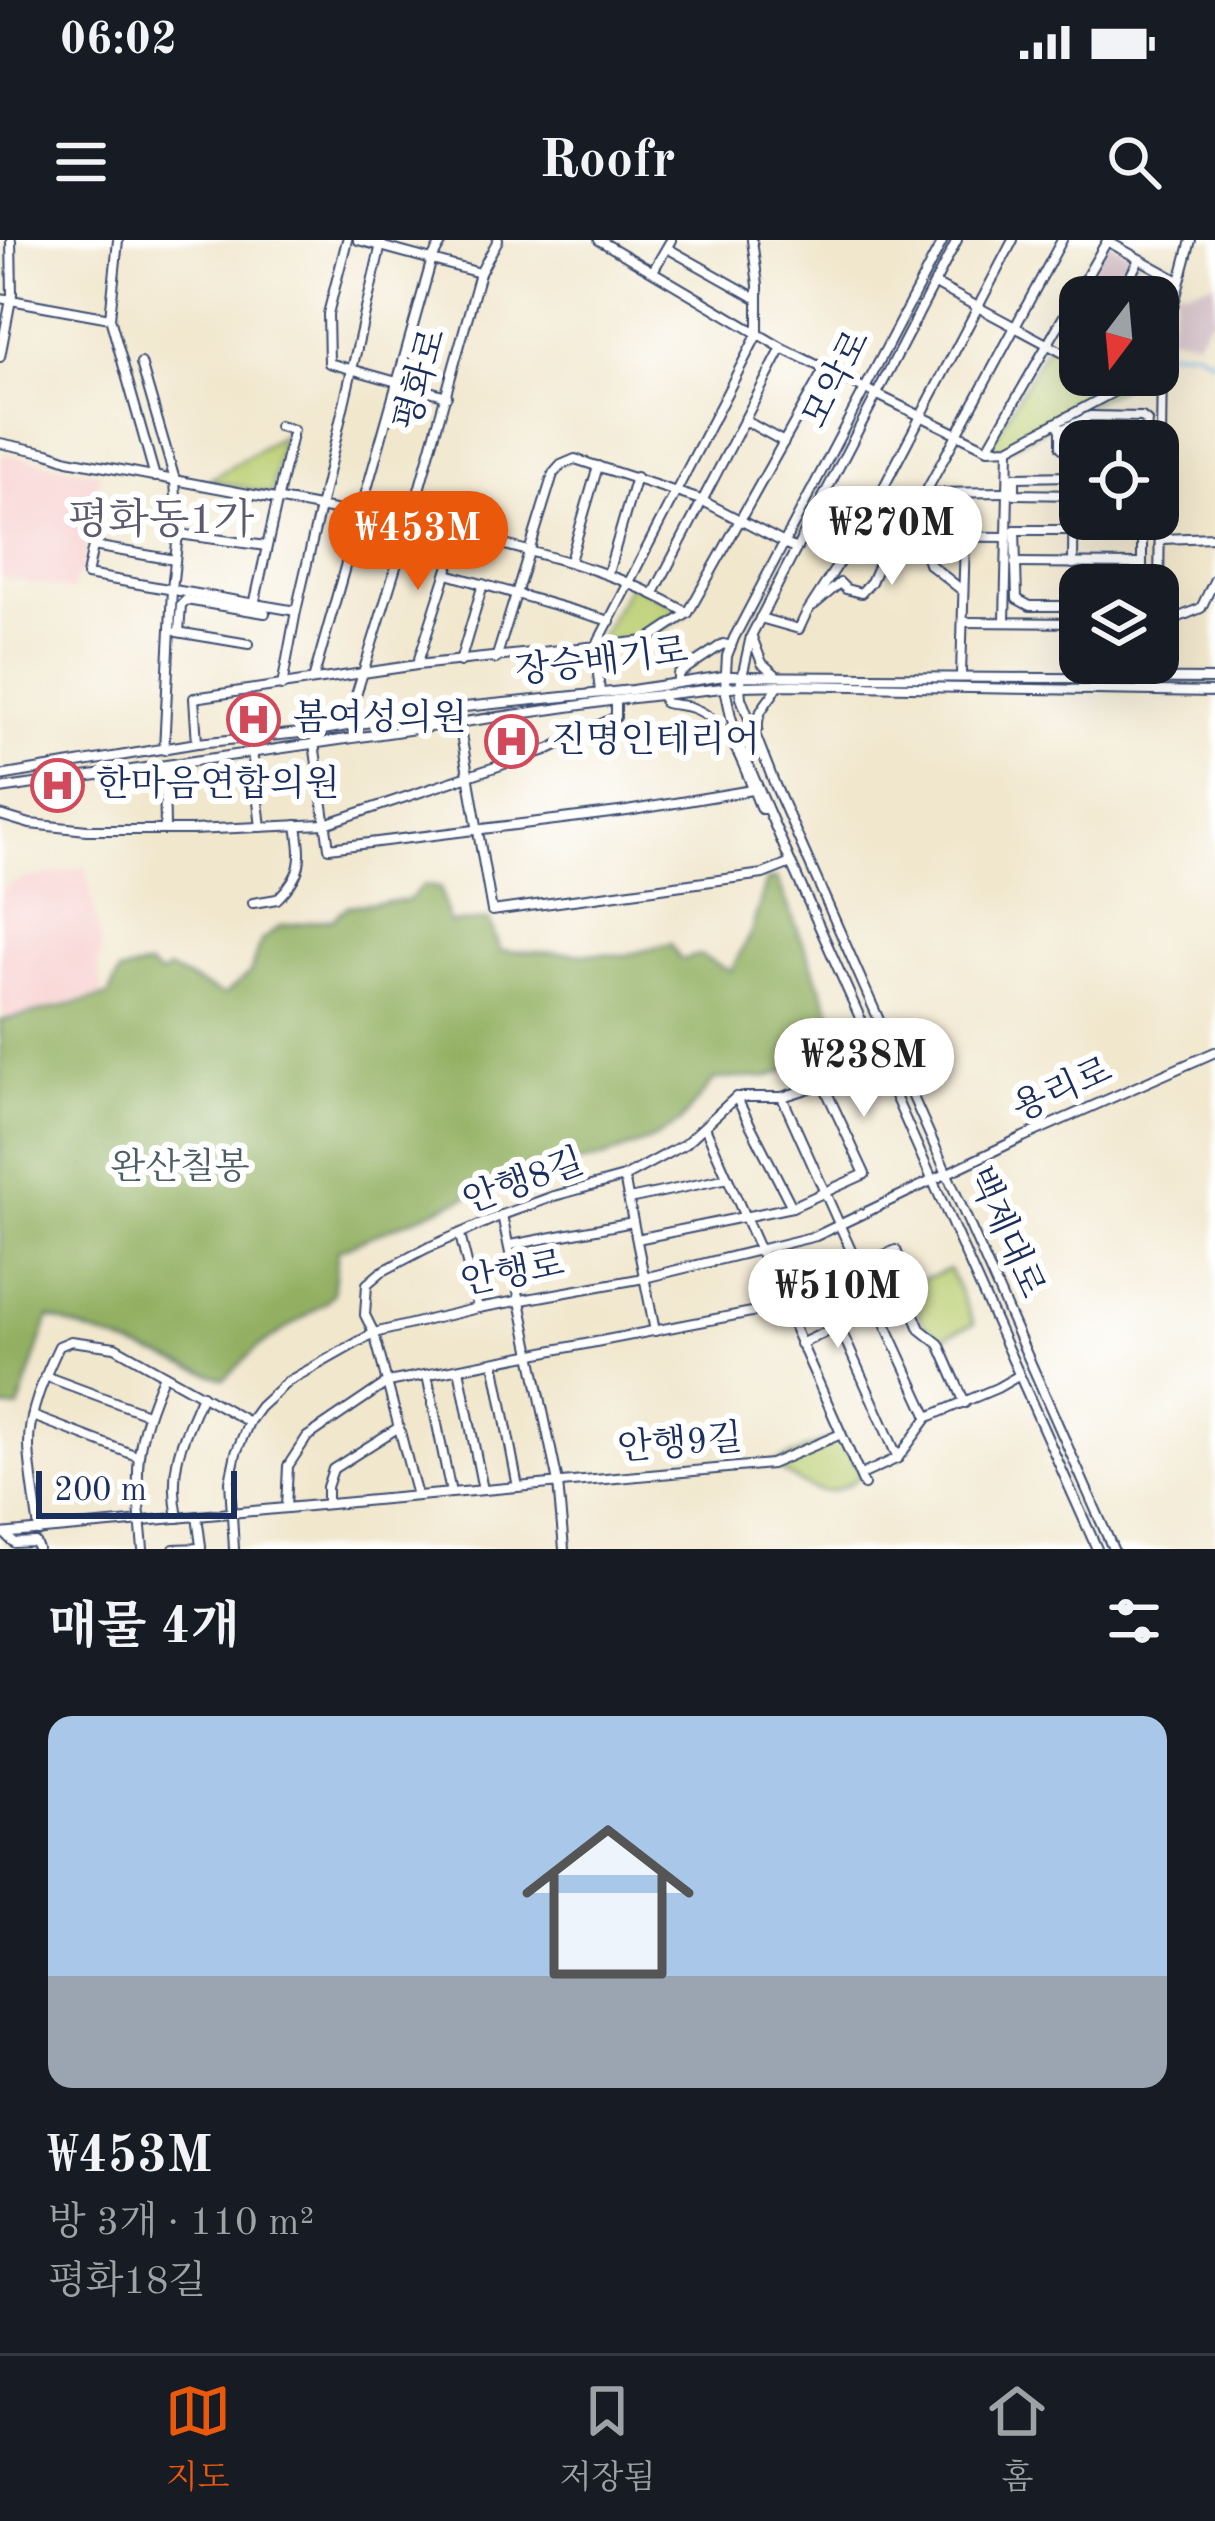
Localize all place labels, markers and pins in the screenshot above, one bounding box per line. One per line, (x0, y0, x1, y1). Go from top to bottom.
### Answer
pin: ₩270M (808, 486, 976, 588)
pin: ₩453M (334, 491, 502, 593)
hospital icon: 봄여성의원 (226, 692, 282, 748)
place label: 봄여성의원 (293, 698, 467, 738)
hospital icon: 진명인테리어 (484, 714, 540, 770)
place label: 진명인테리어 (551, 720, 760, 760)
hospital icon: 한마음연합의원 (29, 758, 85, 814)
place label: 한마음연합의원 (96, 764, 339, 804)
pin: ₩238M (780, 1018, 948, 1120)
pin: ₩510M (754, 1249, 922, 1351)

